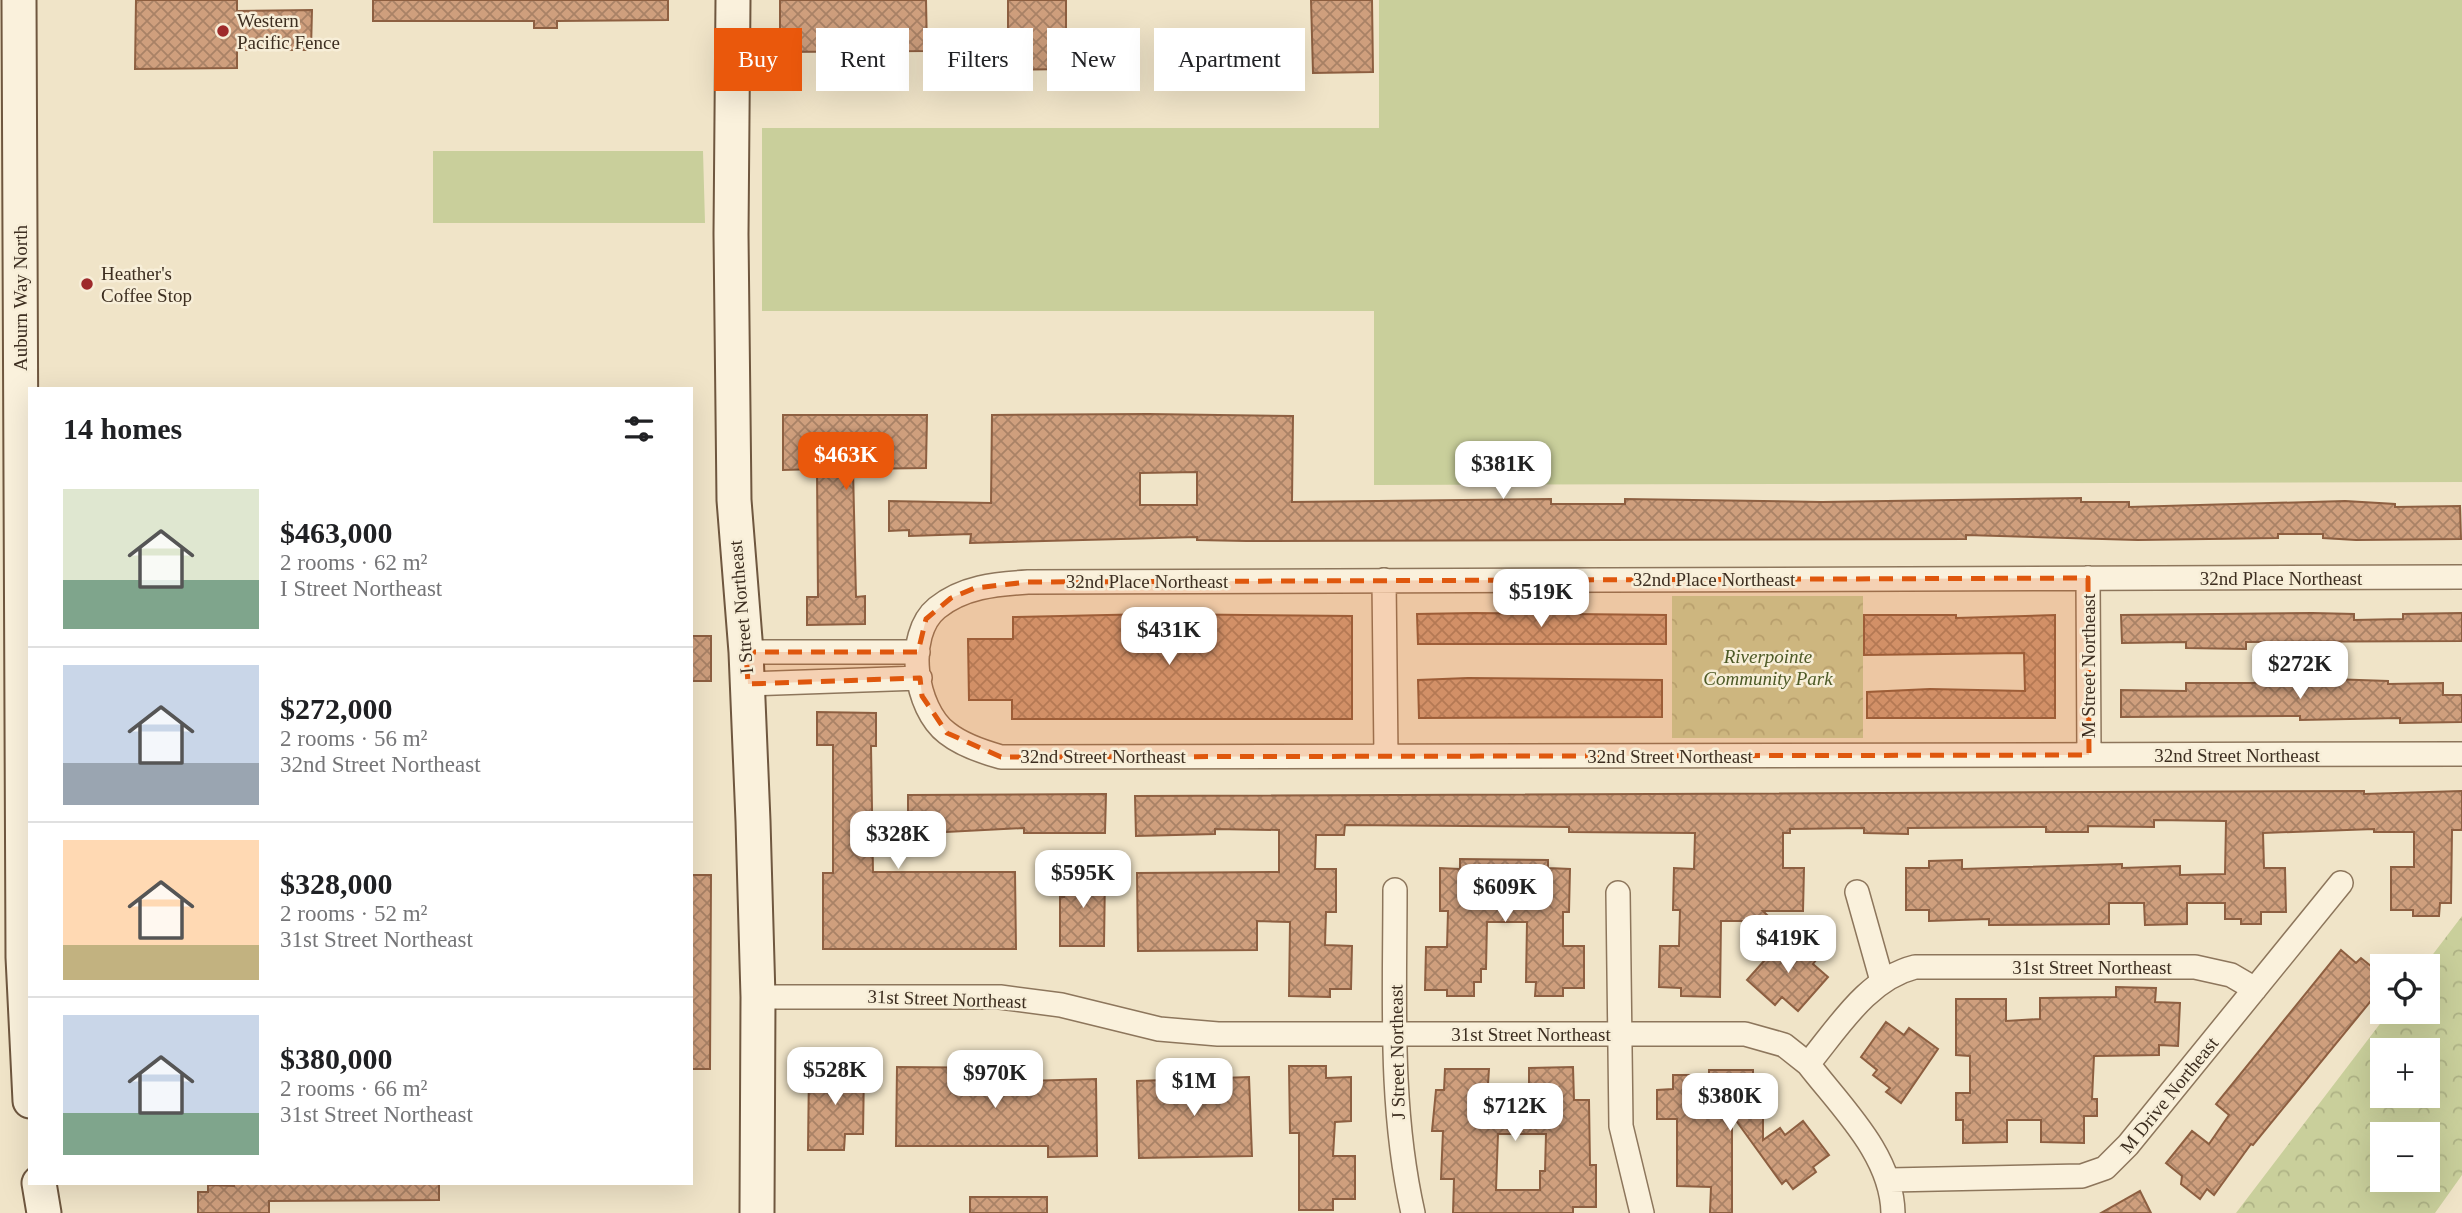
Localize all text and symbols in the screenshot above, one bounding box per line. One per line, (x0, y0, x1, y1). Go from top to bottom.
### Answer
place label: Western Pacific Fence (237, 10, 340, 53)
marker: Western Pacific Fence (215, 23, 231, 39)
chip: Buy (714, 28, 802, 91)
chip: Rent (816, 28, 909, 91)
chip: Filters (923, 28, 1033, 91)
chip: New (1047, 28, 1140, 91)
chip: Apartment (1154, 28, 1305, 91)
street label: Auburn Way North (10, 225, 31, 371)
place label: Heather's Coffee Stop (101, 263, 192, 306)
marker: Heather's Coffee Stop (79, 276, 95, 292)
icon: filters (620, 410, 658, 448)
text: 14 homes (63, 412, 182, 445)
pin: $463K (797, 433, 895, 492)
text: $463K (814, 442, 878, 467)
pin: $381K (1454, 442, 1552, 501)
text: $381K (1471, 451, 1535, 476)
text: $463,000 (280, 516, 393, 549)
icon: home (119, 517, 203, 601)
street label: I Street Northeast (725, 539, 757, 675)
text: 2 rooms · 62 m² (280, 550, 427, 575)
street label: 32nd Place Northeast (2200, 568, 2363, 589)
street label: 32nd Place Northeast (1633, 569, 1796, 590)
pin: $519K (1492, 570, 1590, 629)
street label: 32nd Place Northeast (1066, 571, 1229, 592)
text: I Street Northeast (280, 576, 442, 601)
text: $519K (1509, 579, 1573, 604)
street label: M Street Northeast (2078, 593, 2099, 738)
pin: $431K (1120, 608, 1218, 667)
text: $431K (1137, 617, 1201, 642)
pin: $272K (2251, 642, 2349, 701)
park label: Riverpointe Community Park (1703, 646, 1833, 689)
text: $272K (2268, 651, 2332, 676)
text: $272,000 (280, 692, 393, 725)
icon: home (119, 693, 203, 777)
text: 2 rooms · 56 m² (280, 726, 427, 751)
street label: 32nd Street Northeast (2154, 745, 2321, 766)
street label: 32nd Street Northeast (1020, 746, 1187, 767)
street label: 32nd Street Northeast (1587, 746, 1754, 767)
text: 32nd Street Northeast (280, 752, 481, 777)
pin: $328K (849, 812, 947, 871)
text: $328K (866, 821, 930, 846)
pin: $595K (1034, 850, 1132, 910)
text: $595K (1051, 860, 1115, 885)
pin: $609K (1456, 864, 1554, 924)
text: $328,000 (280, 867, 393, 900)
icon: home (119, 868, 203, 952)
text: $609K (1473, 874, 1537, 899)
text: 2 rooms · 52 m² (280, 901, 427, 926)
pin: $419K (1739, 916, 1837, 975)
text: $419K (1756, 925, 1820, 950)
text: 31st Street Northeast (280, 927, 473, 952)
map controls (2370, 954, 2440, 1192)
button: locate (2370, 954, 2440, 1024)
street label: 31st Street Northeast (2012, 957, 2172, 978)
street label: J Street Northeast (1385, 984, 1409, 1120)
street label: 31st Street Northeast (867, 986, 1028, 1012)
street label: 31st Street Northeast (1451, 1024, 1611, 1045)
street label: M Drive Northeast (2116, 1032, 2223, 1157)
button: + (2370, 1038, 2440, 1108)
text: $380,000 (280, 1042, 393, 1075)
icon: home (119, 1043, 203, 1127)
pin: $528K (786, 1048, 884, 1107)
pin: $970K (946, 1050, 1044, 1110)
text: $528K (803, 1057, 867, 1082)
pin: $1M (1160, 1058, 1228, 1118)
text: $970K (963, 1060, 1027, 1085)
text: $1M (1172, 1068, 1216, 1093)
pin: $380K (1681, 1074, 1779, 1133)
text: 2 rooms · 66 m² (280, 1076, 427, 1101)
text: $380K (1698, 1083, 1762, 1108)
pin: $712K (1466, 1084, 1564, 1143)
text: $712K (1483, 1093, 1547, 1118)
text: 31st Street Northeast (280, 1102, 473, 1127)
button: − (2370, 1122, 2440, 1192)

